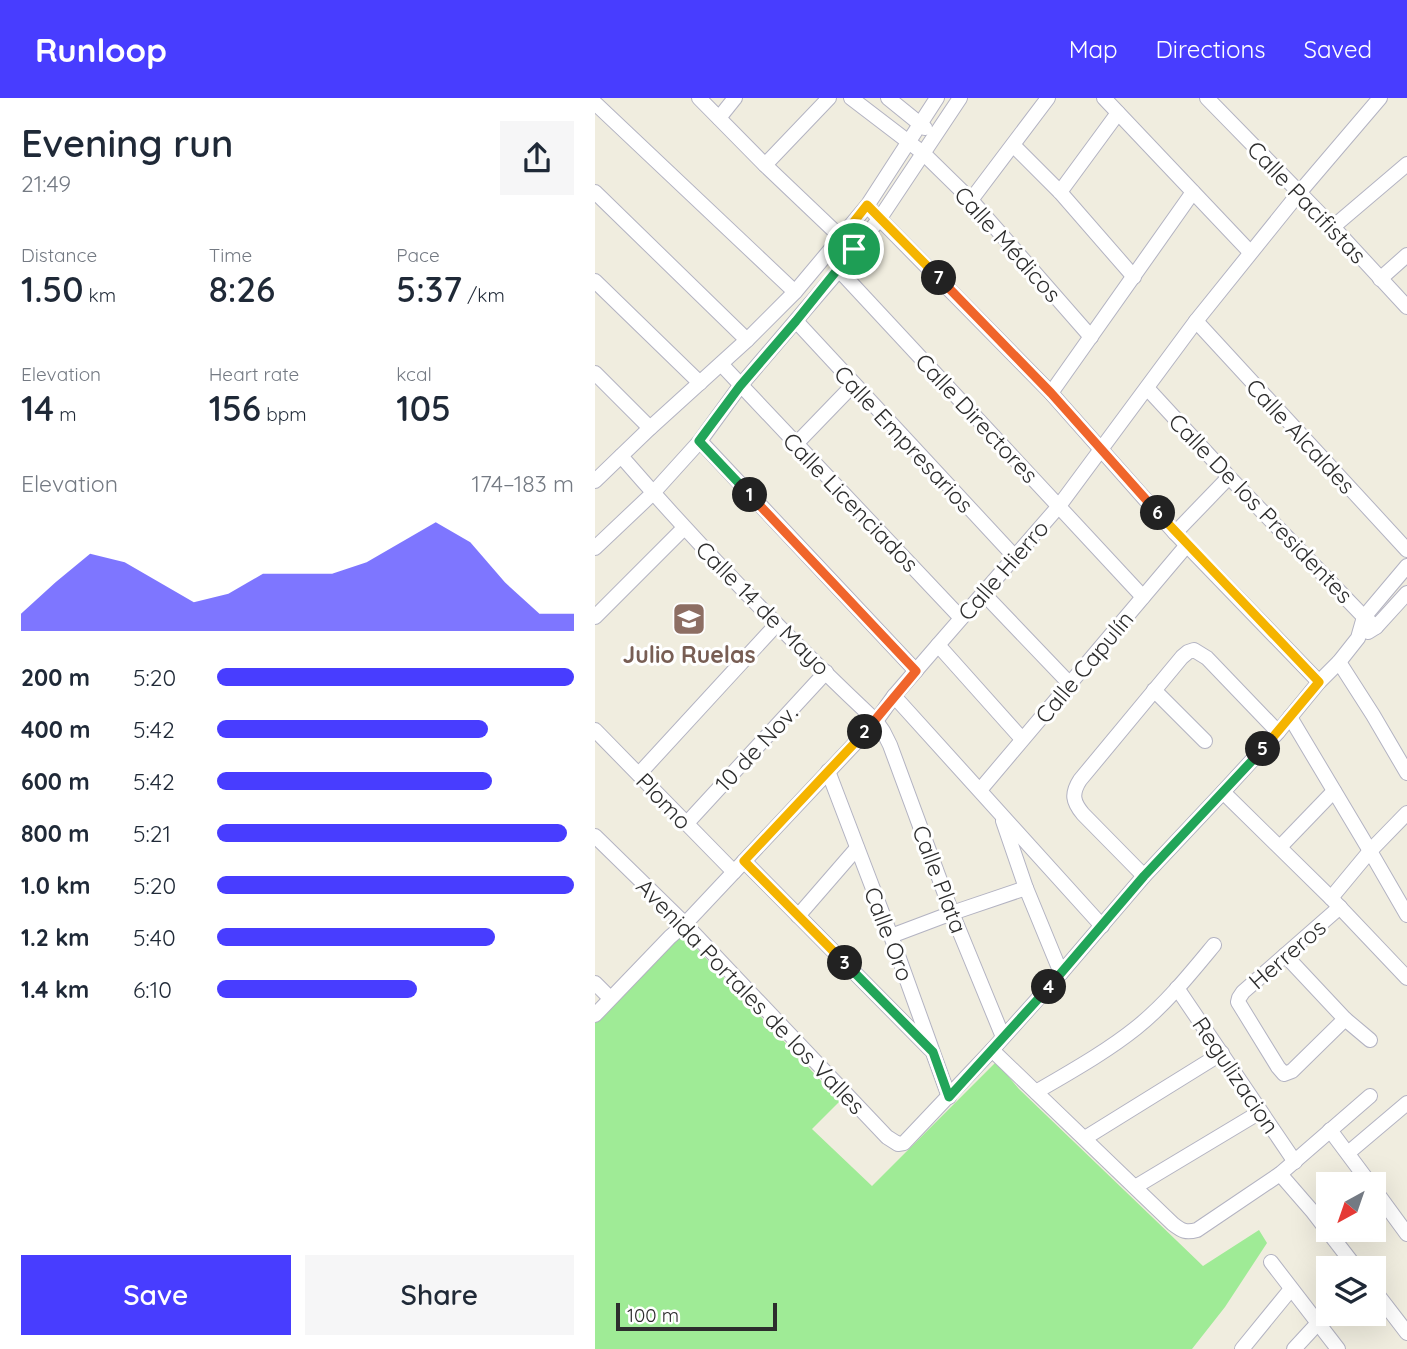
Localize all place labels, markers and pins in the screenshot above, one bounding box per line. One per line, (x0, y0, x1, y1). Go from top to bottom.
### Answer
pin (824, 219, 884, 279)
pin: 7 (921, 260, 957, 296)
pin: 1 (733, 478, 767, 512)
pin: 6 (1141, 496, 1175, 530)
school or university icon: Julio Ruelas (670, 600, 708, 638)
place label: Julio Ruelas (622, 640, 756, 669)
pin: 2 (847, 714, 883, 750)
pin: 5 (1245, 732, 1281, 766)
pin: 3 (827, 946, 863, 980)
pin: 4 (1031, 970, 1067, 1004)

